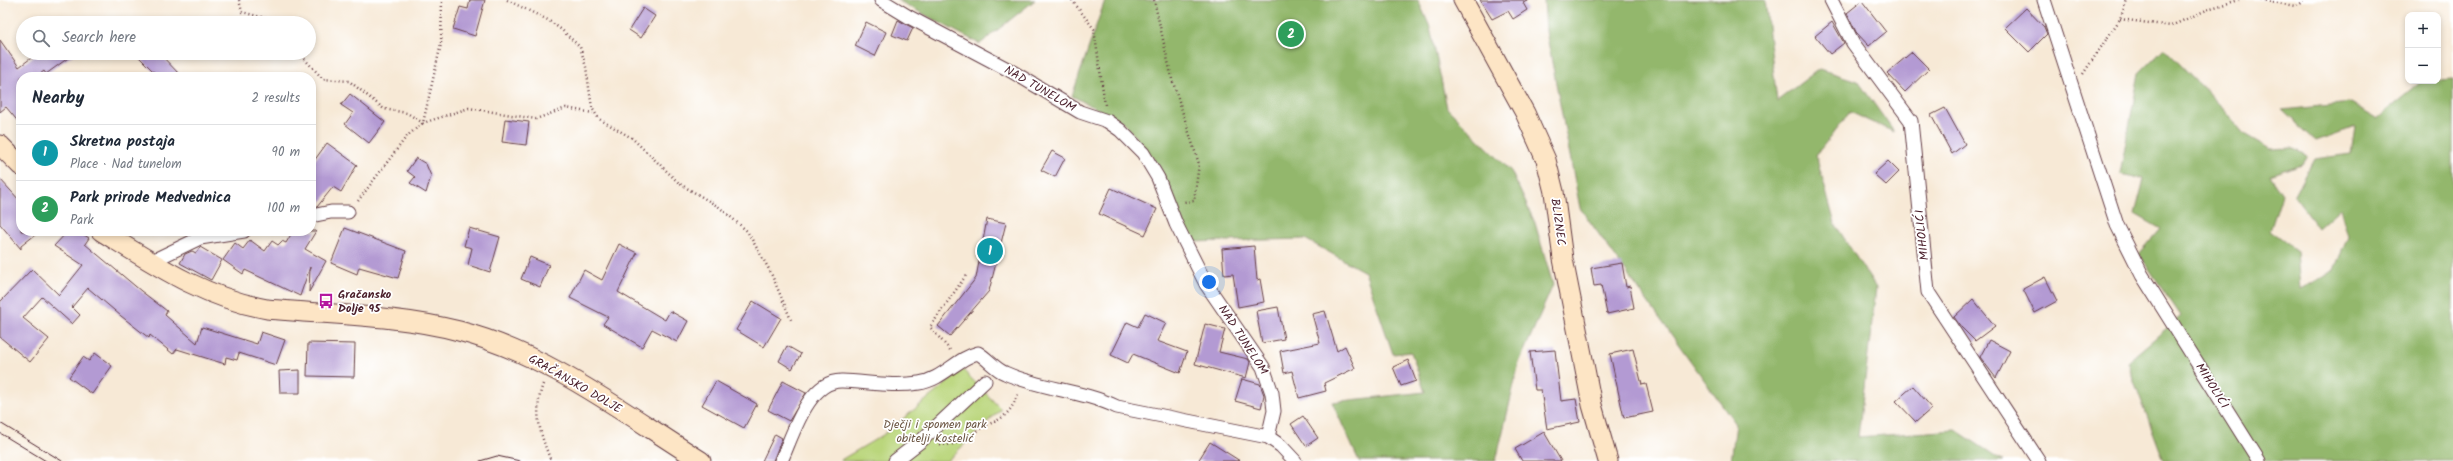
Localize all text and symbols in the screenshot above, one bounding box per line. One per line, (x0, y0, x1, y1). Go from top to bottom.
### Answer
map controls (2405, 12, 2441, 84)
button: + (2405, 12, 2441, 48)
search box (16, 16, 316, 60)
pin: 2 (1278, 19, 1304, 49)
text: Search here (62, 26, 136, 50)
icon: search (30, 27, 52, 49)
button: − (2405, 48, 2441, 84)
street label: NAD TUNELOM (1001, 61, 1080, 118)
text: Nearby (32, 85, 84, 112)
text: 2 results (252, 88, 300, 109)
text: Skretna postaja (70, 130, 175, 154)
text: 1 (43, 142, 47, 163)
text: 90 m (272, 142, 300, 163)
text: Place · Nad tunelom (70, 154, 182, 175)
text: Park prirode Medvednica (70, 186, 231, 210)
street label: BLIZNEC (1545, 197, 1571, 247)
text: 2 (41, 198, 49, 219)
text: 100 m (267, 198, 300, 219)
street label: MIHOLIĆI (1910, 208, 1934, 261)
text: Park (70, 210, 94, 231)
pin: 1 (977, 236, 1003, 266)
your location (1199, 272, 1219, 292)
place label: Gračansko Dolje 95 (338, 285, 392, 318)
bus stop icon: Gračansko Dolje 95 (317, 292, 335, 310)
street label: NAD TUNELOM (1213, 301, 1273, 379)
street label: GRAČANSKO DOLJE (525, 349, 626, 419)
street label: MIHOLIĆI (2190, 359, 2234, 413)
park label: Dječji i spomen park obitelji Kostelić (883, 415, 987, 448)

